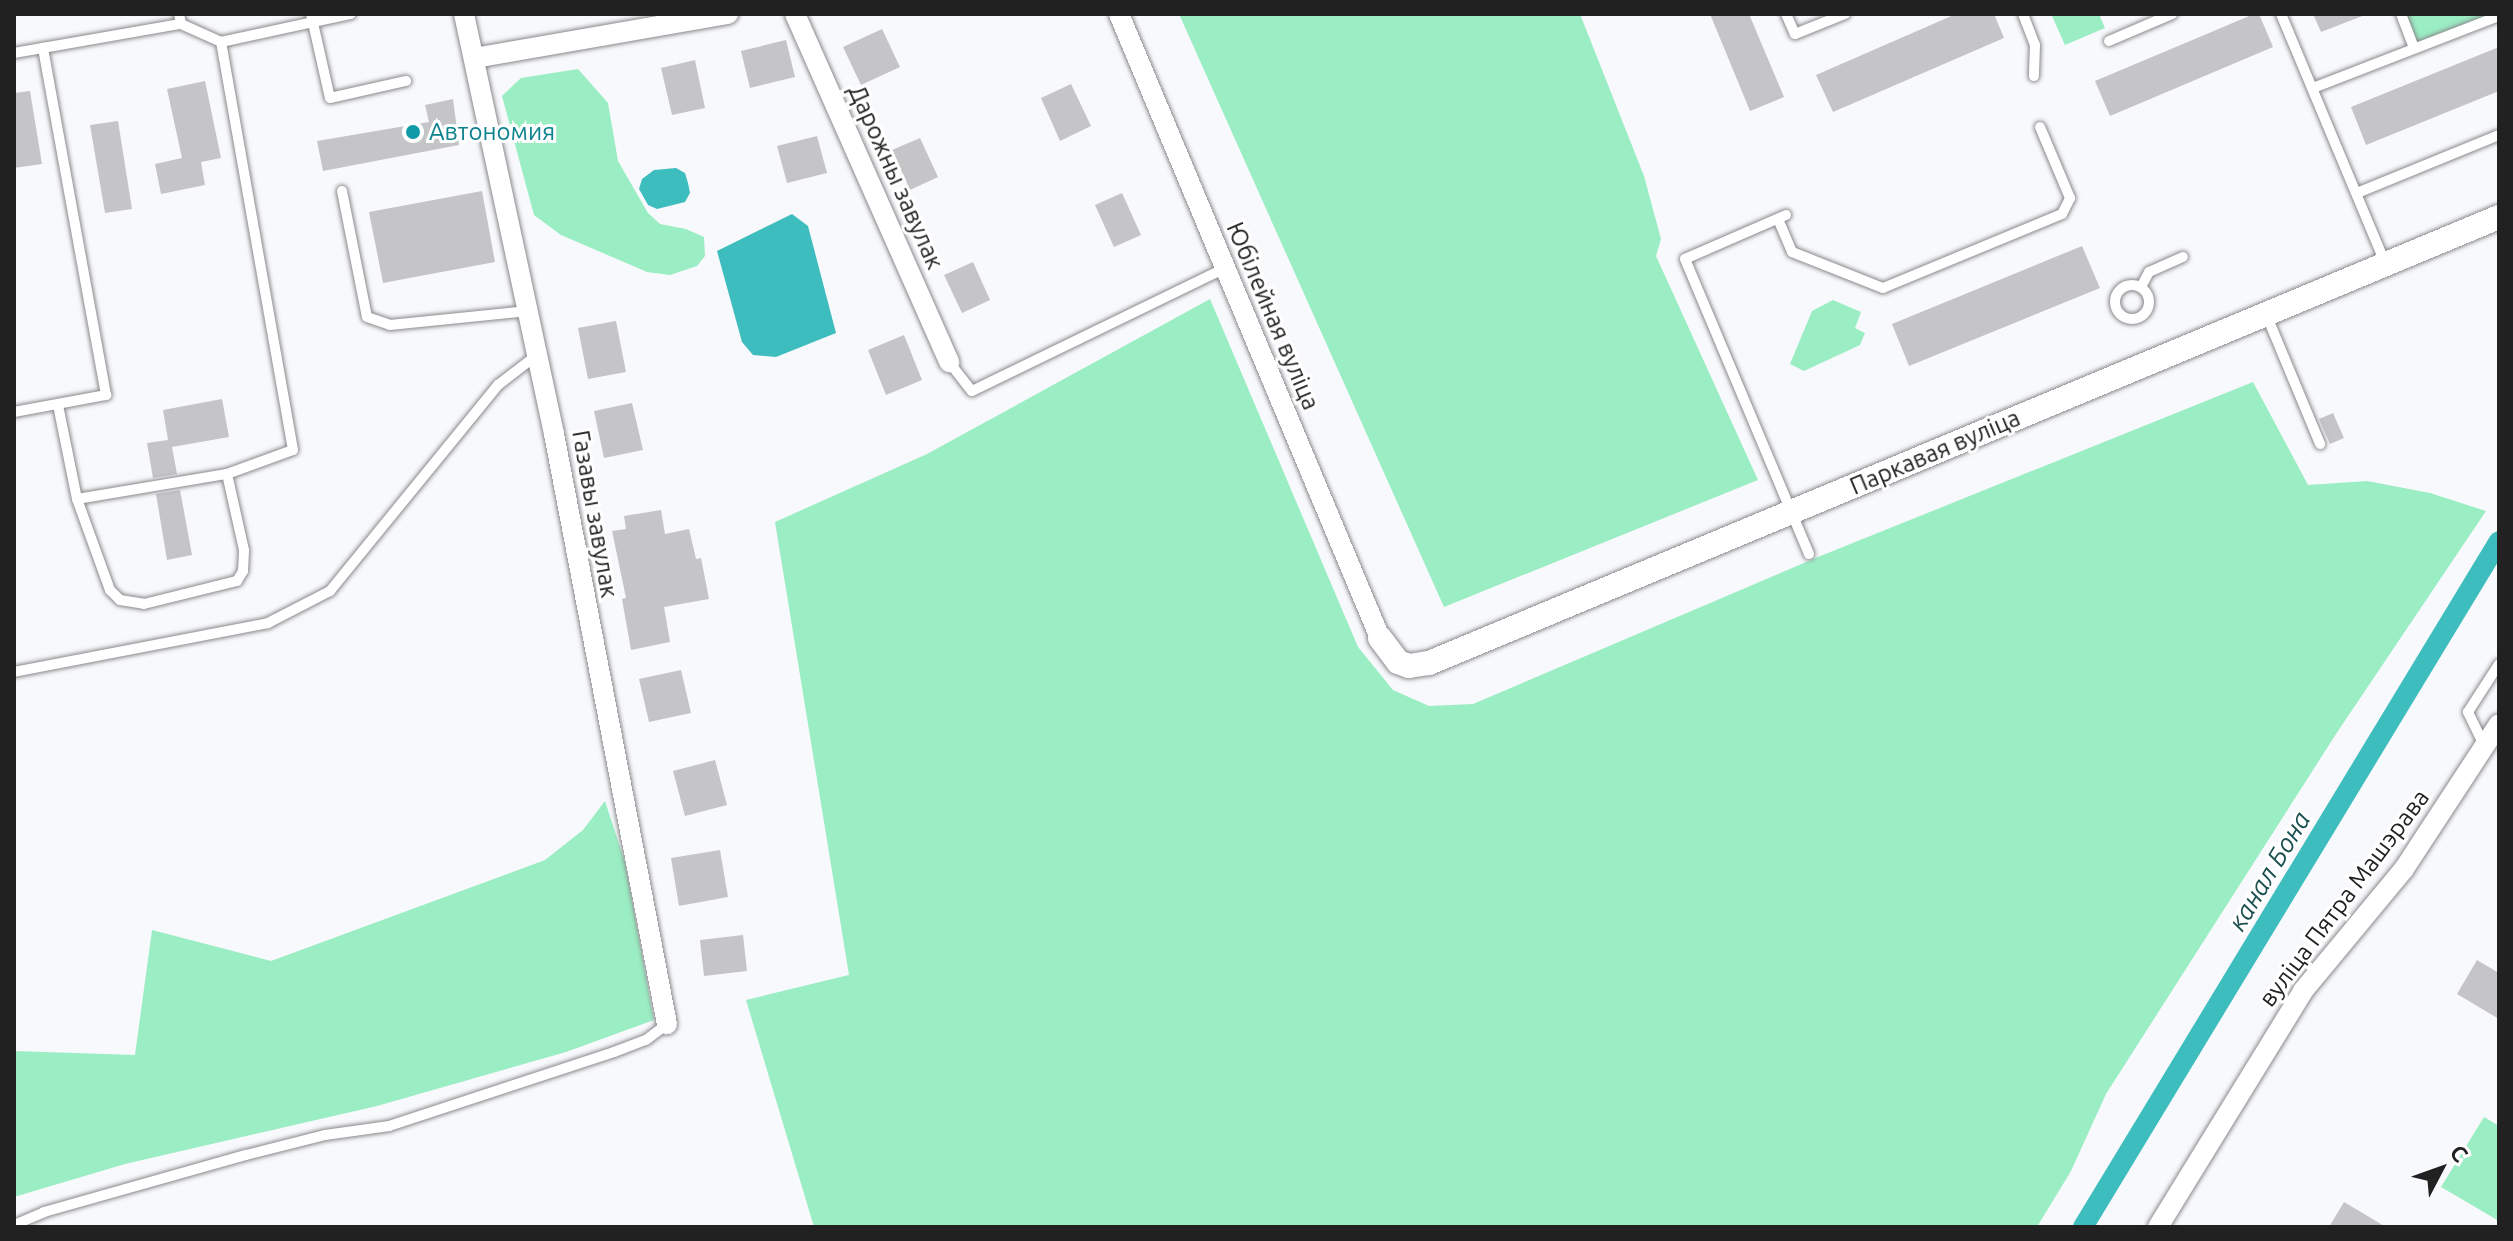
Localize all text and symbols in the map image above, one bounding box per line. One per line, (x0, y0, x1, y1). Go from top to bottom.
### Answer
street label: Дарожны завулак (842, 80, 950, 274)
place label: Автономия (429, 118, 555, 146)
marker: Автономия (404, 123, 422, 141)
street label: Юбілейная вуліца (1220, 218, 1326, 414)
street label: Паркавая вуліца (1846, 403, 2024, 501)
street label: Газавы завулак (566, 428, 624, 600)
street label: вуліца Пятра Машэрава (2253, 784, 2435, 1012)
water label: канал Бона (2221, 806, 2317, 936)
north arrow (2401, 1129, 2481, 1209)
text: С (2445, 1139, 2474, 1166)

